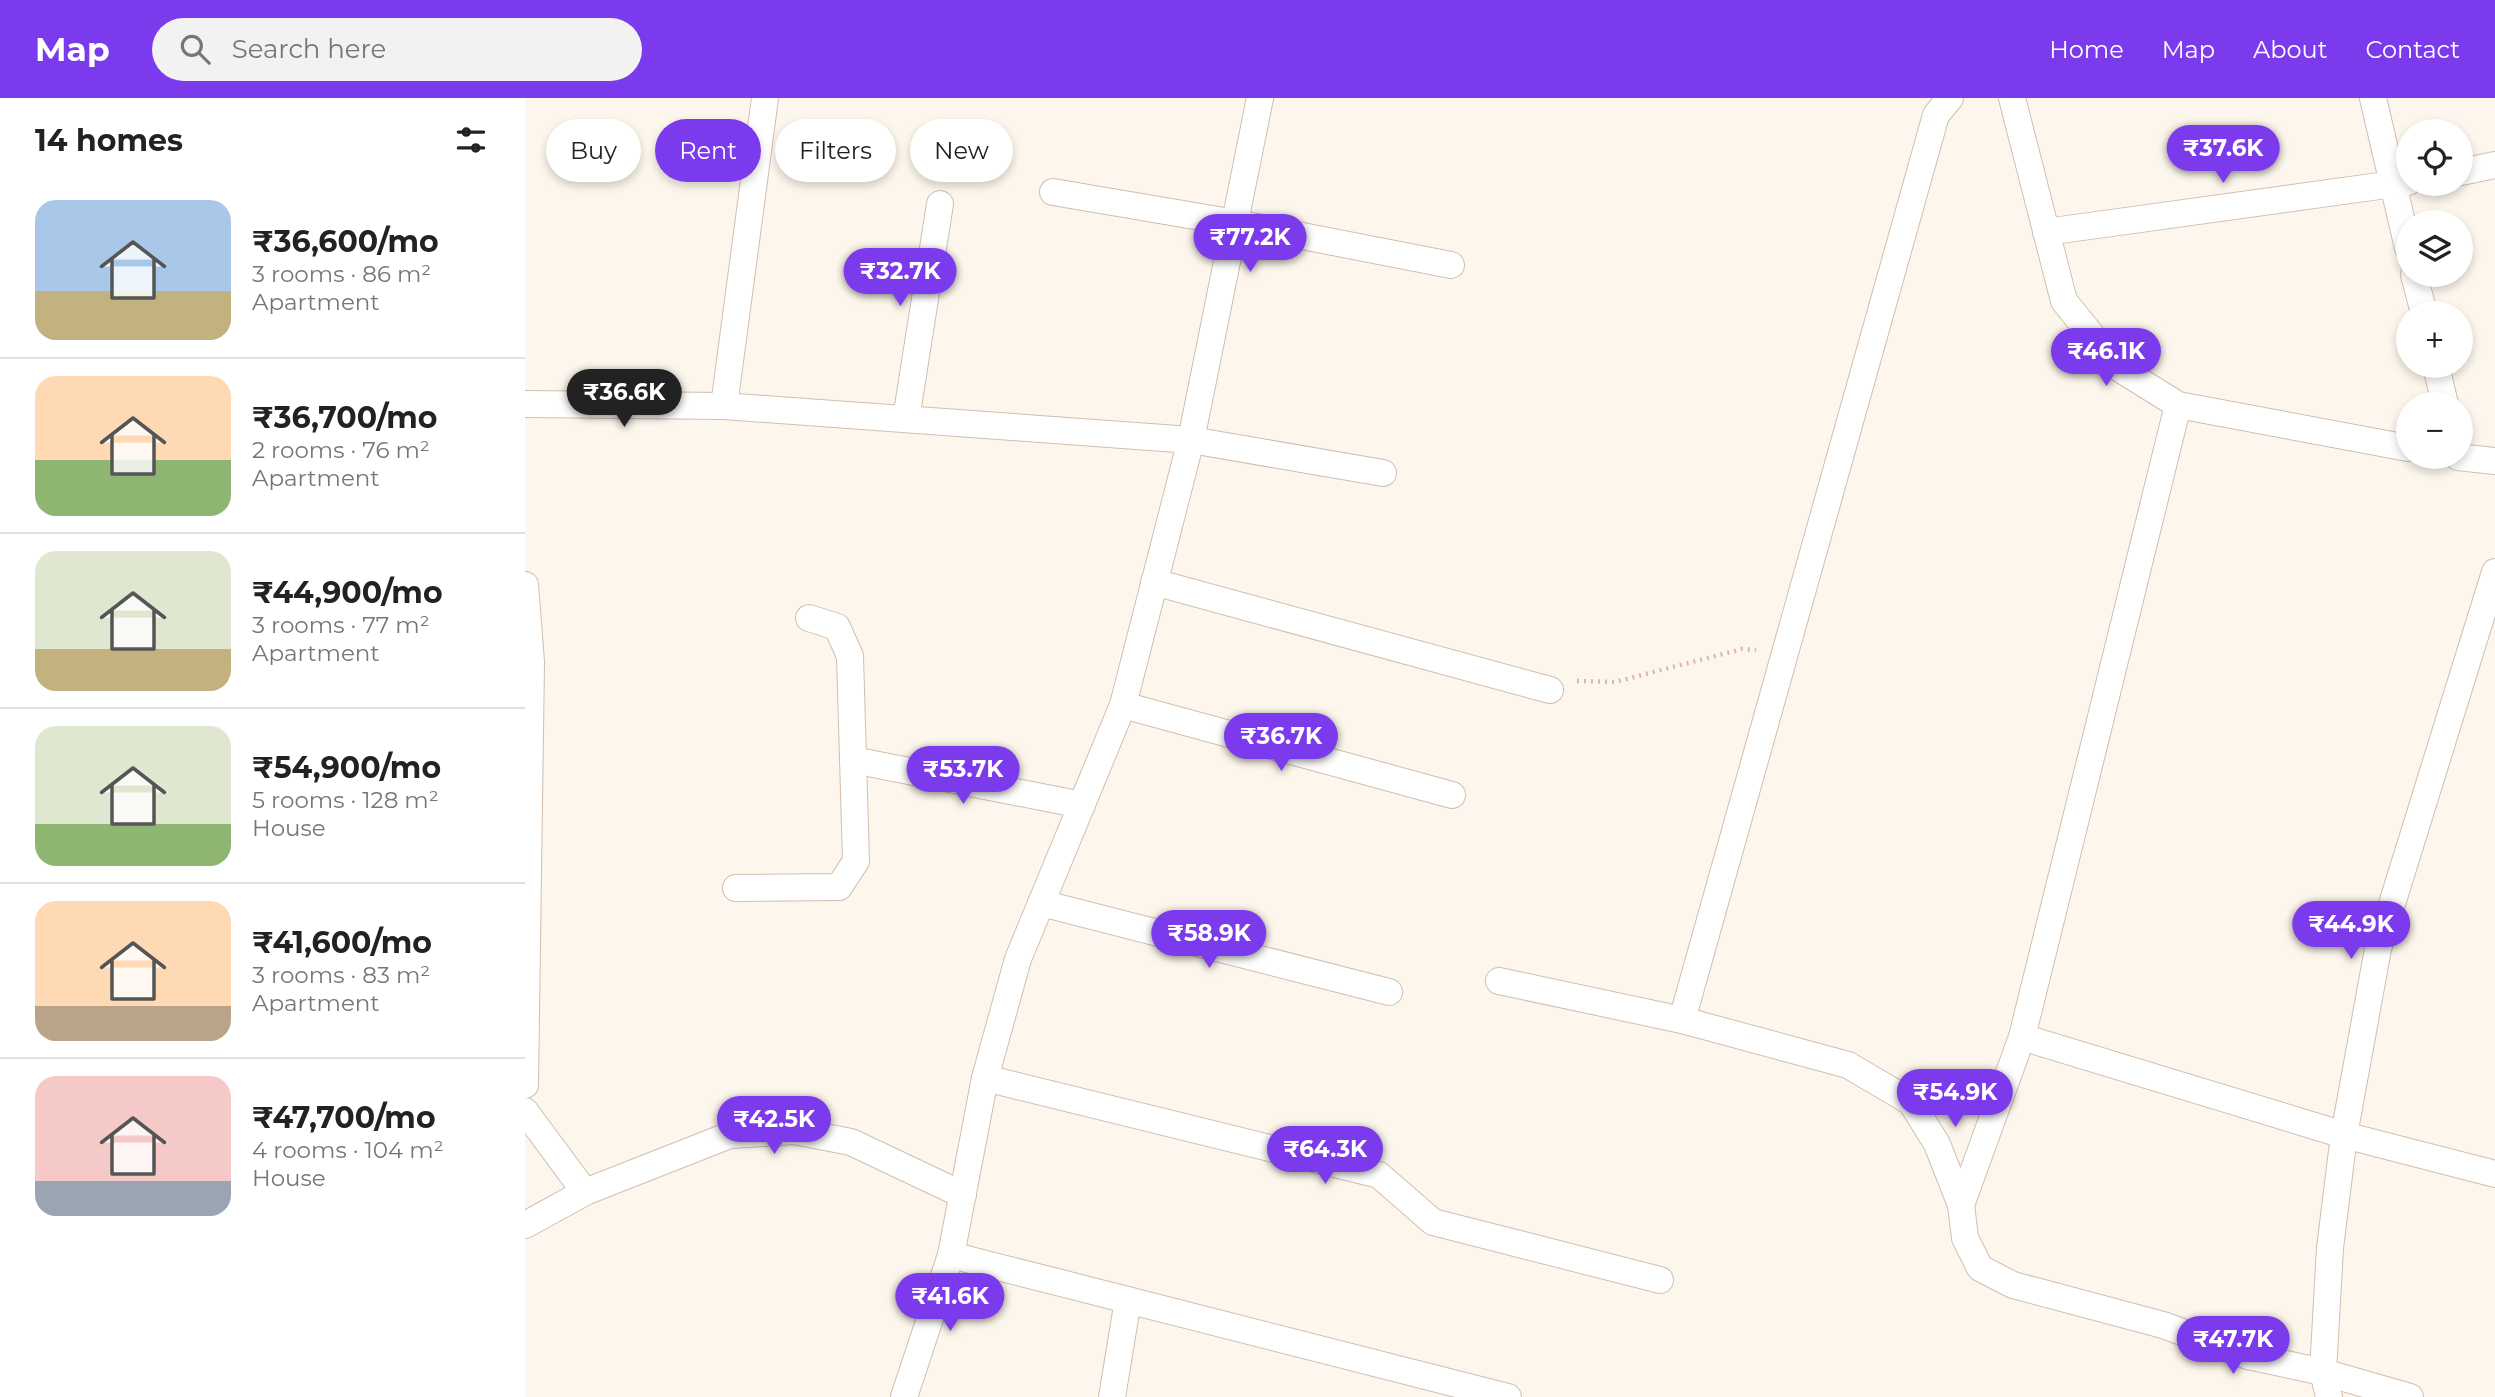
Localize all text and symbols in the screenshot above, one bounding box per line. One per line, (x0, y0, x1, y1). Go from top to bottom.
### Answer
search box (152, 18, 642, 81)
text: Map (35, 29, 110, 69)
icon: search (176, 30, 214, 68)
text: Search here (232, 33, 386, 65)
text: Home (2049, 35, 2124, 64)
text: Map (2162, 35, 2215, 64)
text: About (2253, 35, 2327, 64)
text: Contact (2365, 35, 2460, 64)
chip: Buy (546, 119, 641, 182)
chip: Rent (655, 119, 761, 182)
chip: Filters (775, 119, 896, 182)
chip: New (910, 119, 1013, 182)
map controls (2396, 119, 2473, 469)
button: locate (2396, 119, 2473, 196)
icon: filters (452, 121, 490, 159)
text: 14 homes (35, 122, 183, 159)
pin: ₹37.6K (2166, 126, 2280, 185)
text: ₹37.6K (2183, 134, 2263, 162)
button: layers (2396, 210, 2473, 287)
pin: ₹77.2K (1193, 214, 1307, 274)
text: ₹36,600/mo (252, 223, 439, 260)
text: ₹77.2K (1210, 223, 1290, 251)
icon: home (91, 228, 175, 312)
pin: ₹32.7K (843, 248, 957, 308)
text: ₹32.7K (860, 257, 940, 285)
text: 3 rooms · 86 m² (252, 260, 431, 288)
text: Apartment (252, 288, 380, 316)
button: + (2396, 301, 2473, 378)
pin: ₹46.1K (2049, 328, 2163, 388)
text: ₹46.1K (2067, 337, 2145, 365)
pin: ₹36.6K (567, 370, 681, 429)
text: ₹36.6K (583, 378, 665, 406)
button: − (2396, 392, 2473, 469)
text: ₹36,700/mo (252, 399, 438, 436)
icon: home (91, 404, 175, 488)
text: 2 rooms · 76 m² (252, 436, 430, 464)
text: Apartment (252, 464, 380, 492)
text: ₹44,900/mo (252, 574, 443, 611)
icon: home (91, 579, 175, 663)
text: 3 rooms · 77 m² (252, 611, 430, 639)
text: Apartment (252, 639, 380, 667)
pin: ₹36.7K (1224, 714, 1338, 773)
text: ₹36.7K (1240, 722, 1322, 750)
pin: ₹53.7K (906, 746, 1020, 806)
text: ₹54,900/mo (252, 749, 441, 786)
icon: home (91, 754, 175, 838)
text: ₹53.7K (923, 755, 1003, 783)
text: 5 rooms · 128 m² (252, 786, 439, 814)
text: House (252, 814, 326, 842)
pin: ₹44.9K (2294, 902, 2408, 961)
pin: ₹58.9K (1152, 910, 1266, 970)
text: ₹44.9K (2308, 910, 2394, 938)
text: ₹58.9K (1167, 919, 1251, 947)
text: ₹41,600/mo (252, 924, 432, 961)
icon: home (91, 929, 175, 1013)
text: 3 rooms · 83 m² (252, 961, 430, 989)
text: Apartment (252, 989, 380, 1017)
pin: ₹54.9K (1898, 1070, 2012, 1129)
text: ₹54.9K (1913, 1078, 1997, 1106)
pin: ₹42.5K (717, 1096, 831, 1156)
text: ₹47,700/mo (252, 1099, 436, 1136)
icon: home (91, 1104, 175, 1188)
text: ₹42.5K (733, 1105, 815, 1133)
pin: ₹64.3K (1268, 1126, 1382, 1186)
text: ₹64.3K (1283, 1135, 1367, 1163)
text: 4 rooms · 104 m² (252, 1136, 444, 1164)
text: House (252, 1164, 326, 1192)
pin: ₹41.6K (893, 1274, 1007, 1333)
text: ₹41.6K (911, 1282, 989, 1310)
pin: ₹47.7K (2176, 1316, 2290, 1376)
text: ₹47.7K (2193, 1325, 2273, 1353)

